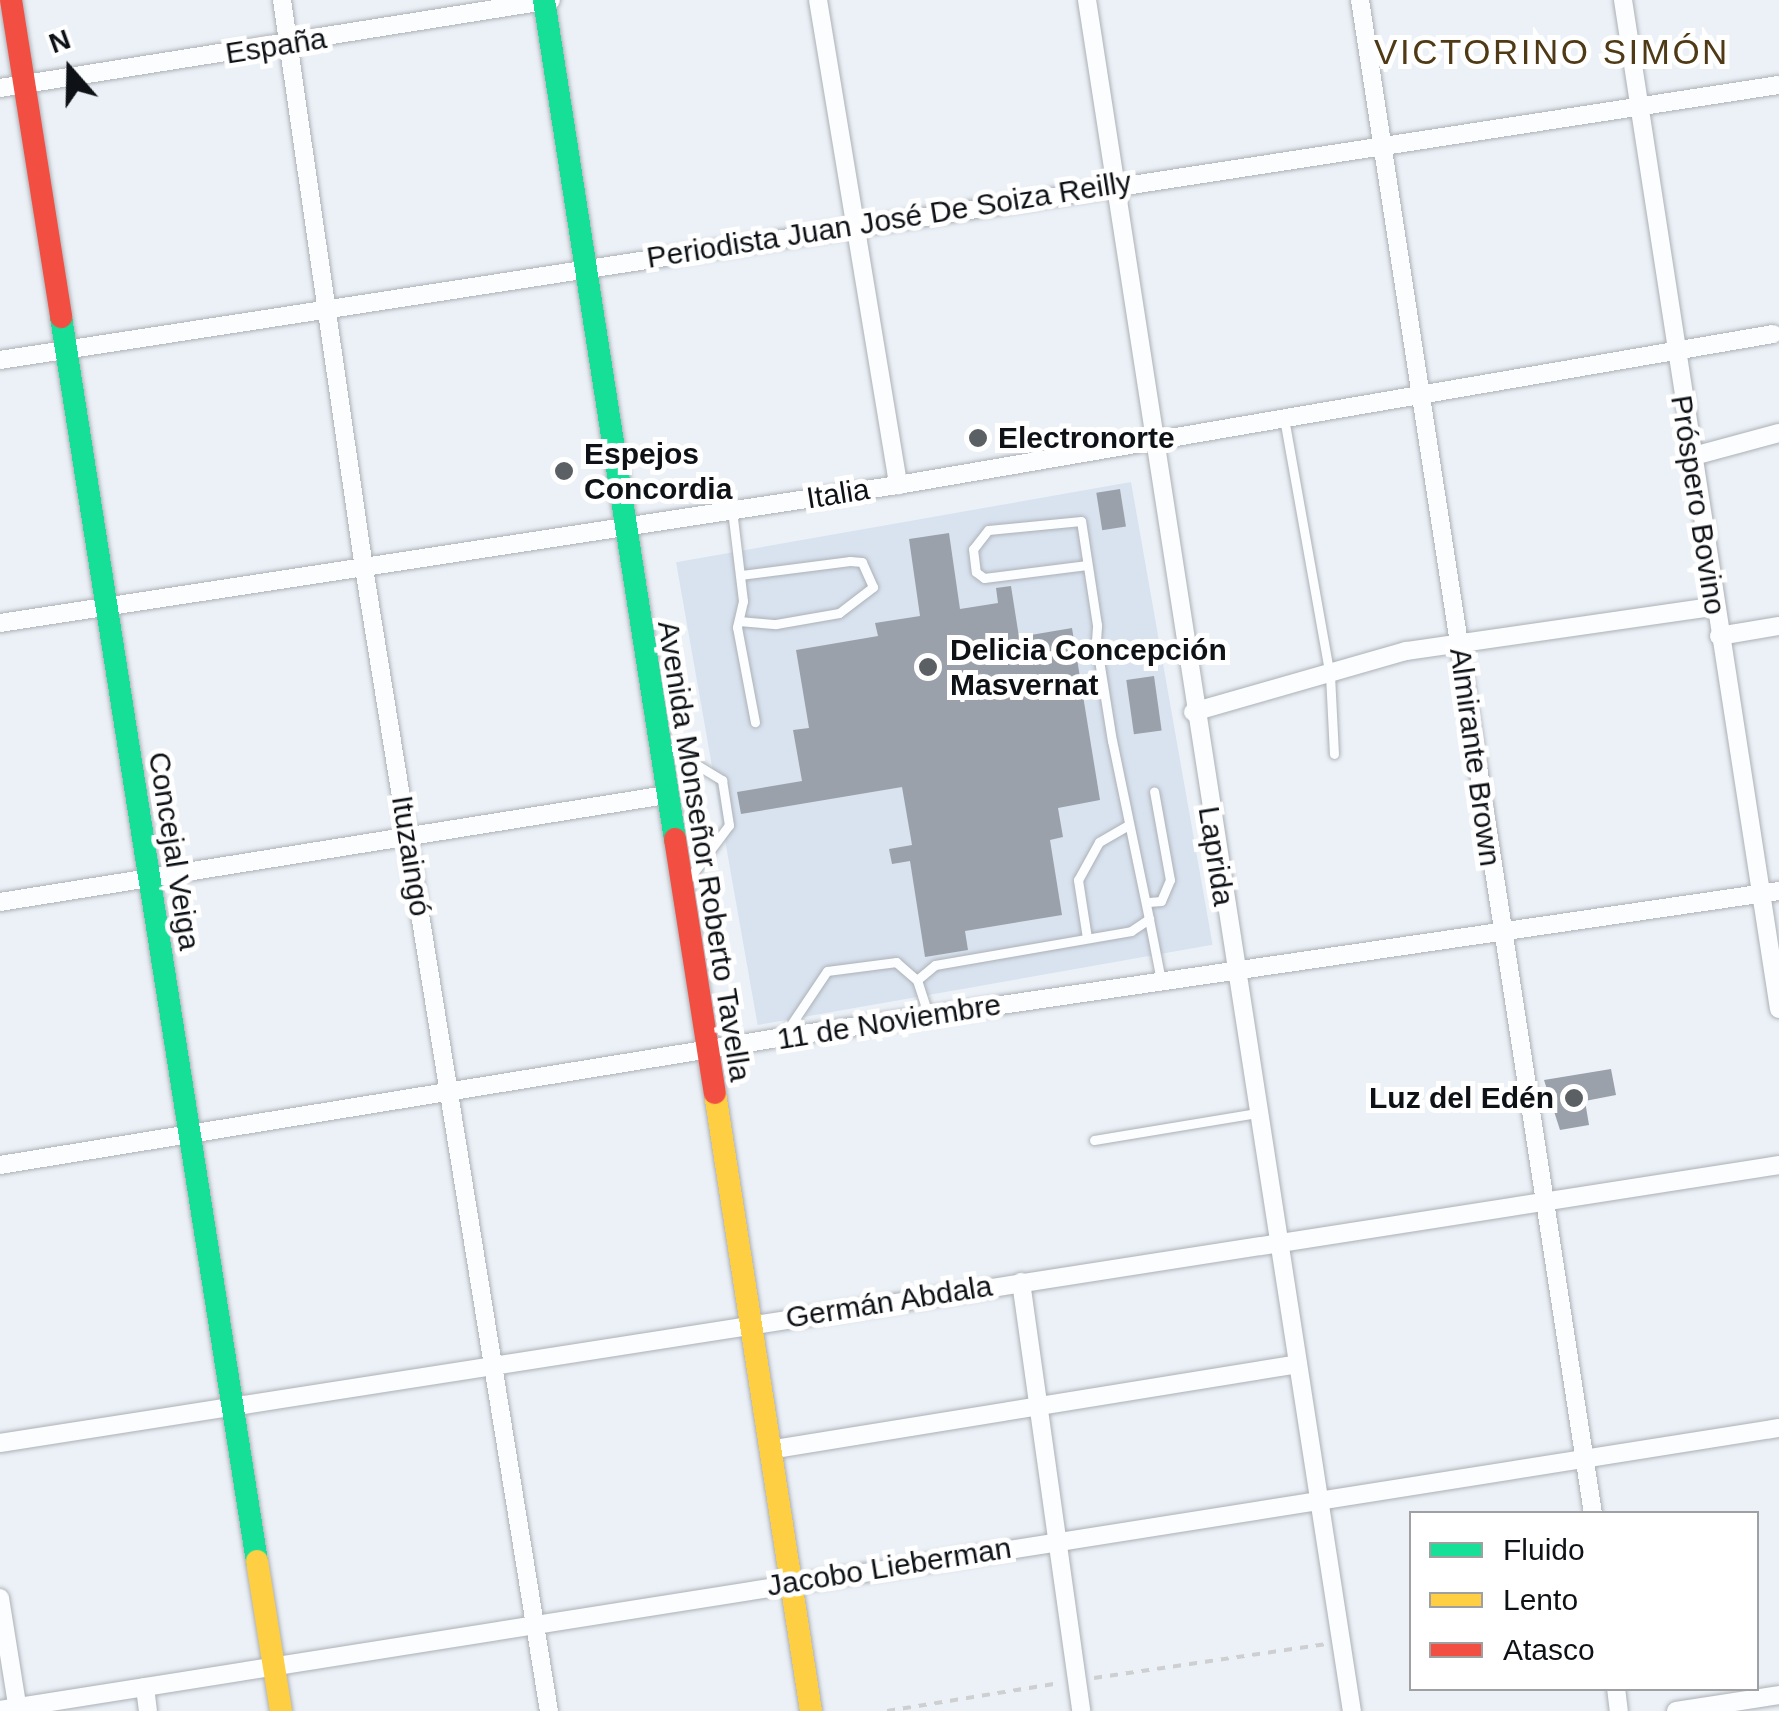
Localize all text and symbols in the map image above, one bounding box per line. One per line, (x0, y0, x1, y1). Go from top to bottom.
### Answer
north arrow (20, 20, 120, 120)
street label: España (223, 20, 329, 72)
text: N (45, 23, 74, 59)
district label: VICTORINO SIMÓN (1374, 31, 1730, 73)
street label: Periodista Juan José De Soiza Reilly (644, 164, 1134, 276)
street label: Próspero Bovino (1663, 393, 1733, 617)
place label: Electronorte (998, 420, 1175, 456)
marker: Electronorte (967, 427, 989, 449)
place label: Espejos Concordia (584, 436, 732, 506)
marker: Espejos Concordia (553, 460, 575, 482)
street label: Italia (804, 471, 872, 517)
street label: Avenida Monseñor Roberto Tavella (650, 618, 758, 1084)
place label: Delicia Concepción Masvernat (950, 632, 1227, 702)
street label: Almirante Brown (1442, 646, 1508, 868)
marker: Delicia Concepción Masvernat (915, 654, 941, 680)
street label: Concejal Veiga (141, 749, 207, 953)
street label: Ituzaingó (384, 793, 438, 919)
street label: Laprida (1190, 804, 1242, 908)
street label: 11 de Noviembre (774, 987, 1004, 1057)
place label: Luz del Edén (1369, 1080, 1554, 1116)
marker: Luz del Edén (1563, 1087, 1585, 1109)
street label: Germán Abdala (782, 1268, 996, 1336)
legend (1409, 1511, 1759, 1691)
street label: Jacobo Lieberman (764, 1530, 1014, 1604)
text: Fluido (1503, 1533, 1585, 1566)
text: Lento (1503, 1583, 1578, 1616)
text: Atasco (1503, 1633, 1595, 1666)

